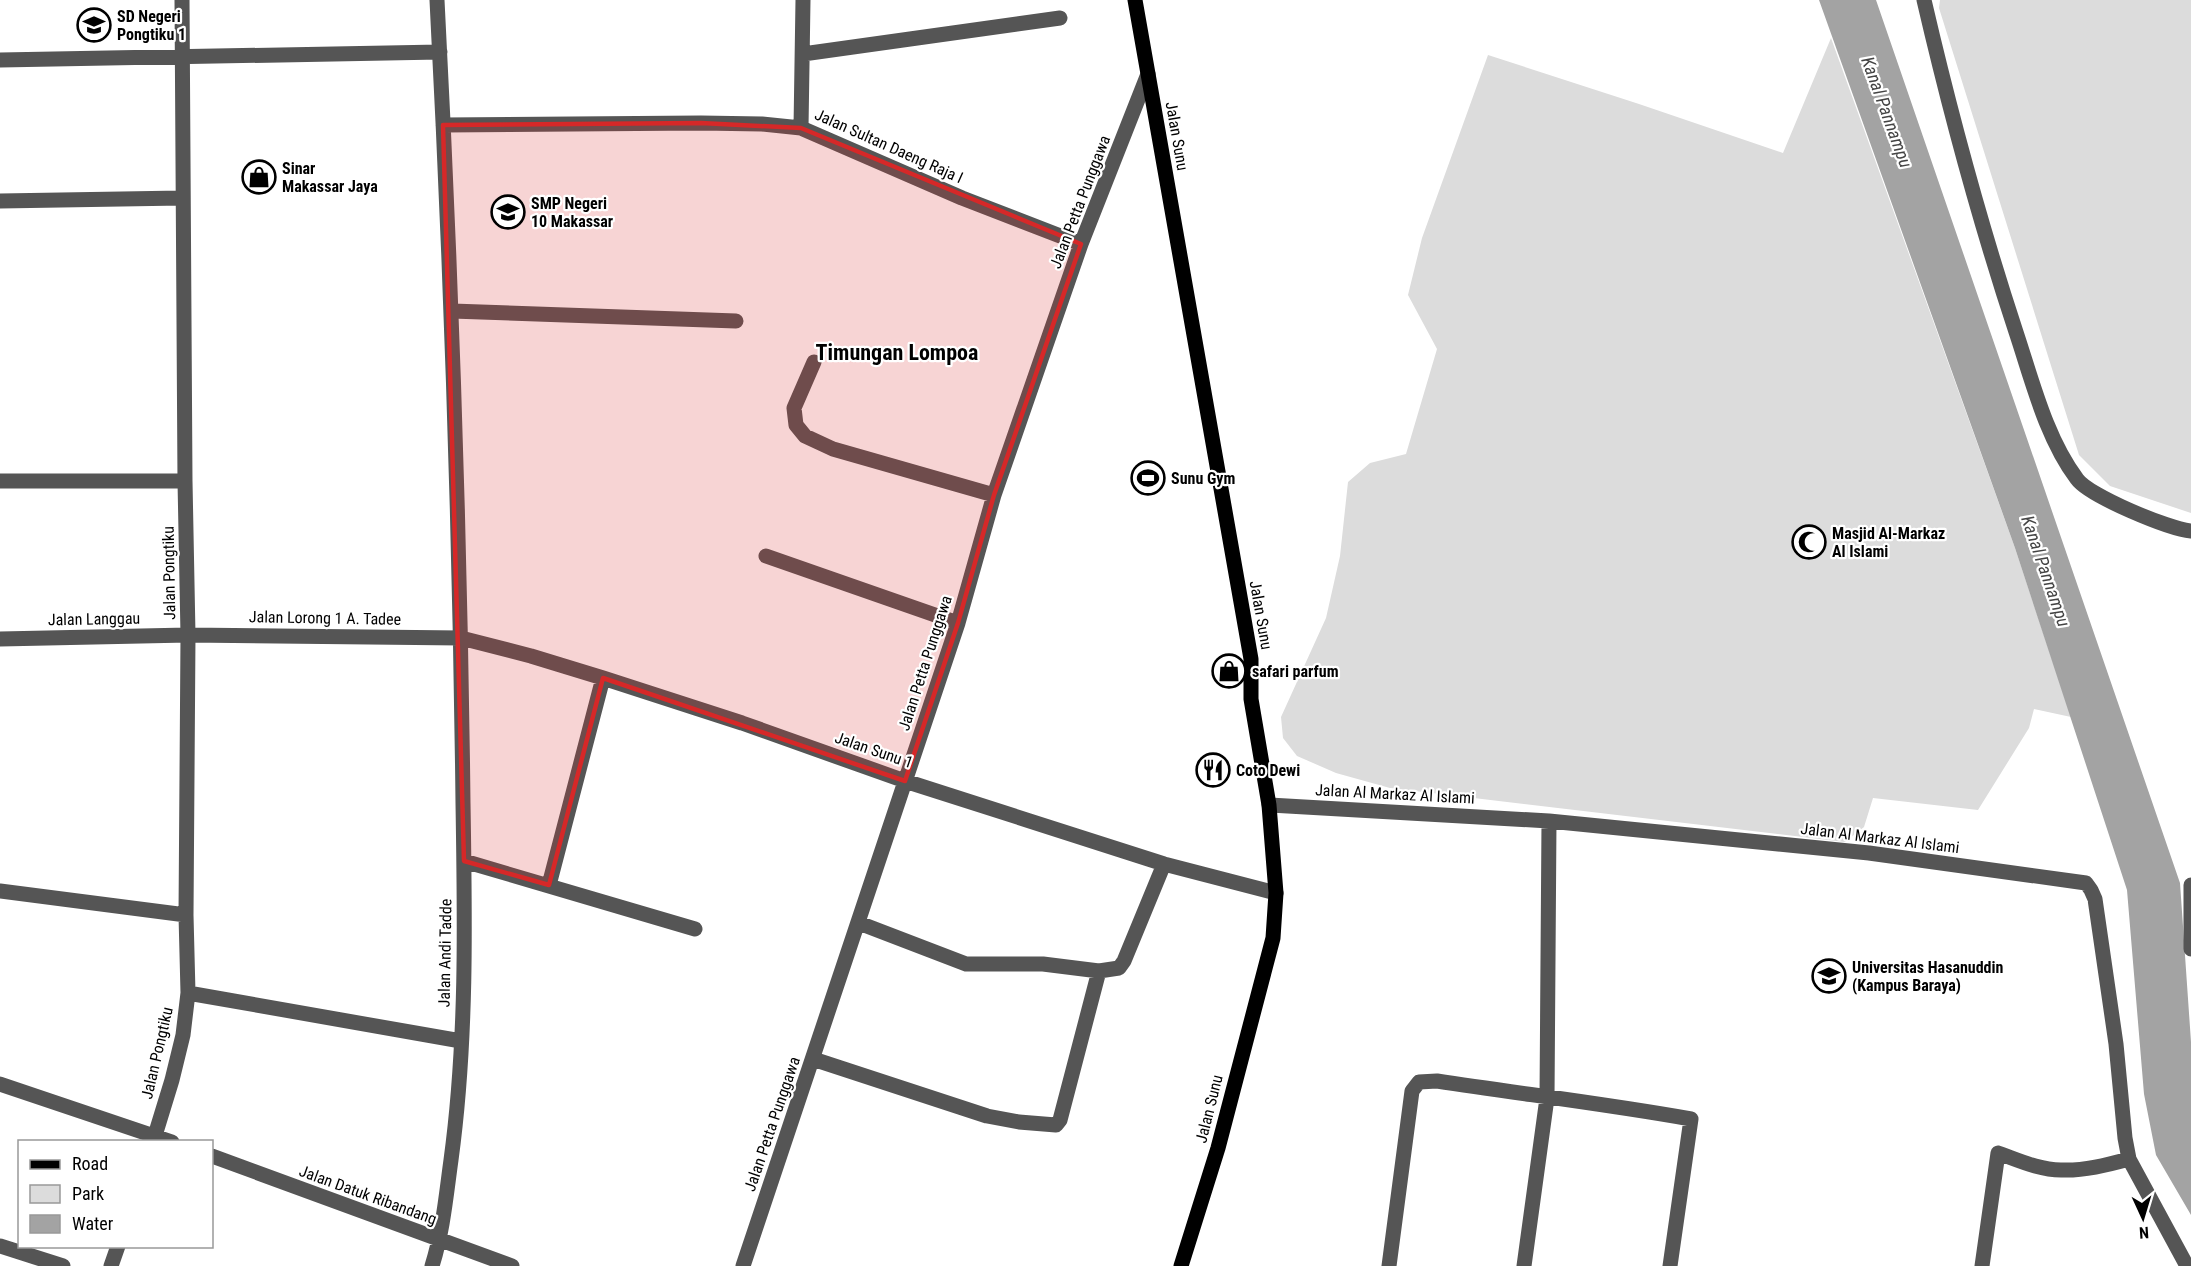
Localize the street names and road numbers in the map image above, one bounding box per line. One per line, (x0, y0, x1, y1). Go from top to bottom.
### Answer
street label: Jalan Sunu (1162, 100, 1192, 172)
street label: Jalan Sultan Daeng Raja I (812, 105, 966, 187)
street label: Jalan Petta Punggawa (1046, 133, 1114, 271)
street label: Jalan Pongtiku (159, 526, 179, 620)
street label: Jalan Sunu (1246, 579, 1276, 651)
street label: Jalan Petta Punggawa (894, 593, 956, 733)
street label: Jalan Lorong 1 A. Tadee (249, 607, 401, 629)
street label: Jalan Langgau (48, 609, 140, 629)
street label: Jalan Sunu 1 (832, 728, 916, 772)
street label: Jalan Al Markaz Al Islami (1315, 780, 1475, 808)
street label: Jalan Al Markaz Al Islami (1800, 819, 1960, 857)
street label: Jalan Andi Tadde (435, 899, 455, 1007)
street label: Jalan Pongtiku (137, 1005, 177, 1101)
street label: Jalan Petta Punggawa (740, 1054, 804, 1194)
street label: Jalan Sunu (1191, 1073, 1227, 1145)
street label: Jalan Datuk Ribandang (297, 1161, 439, 1229)

